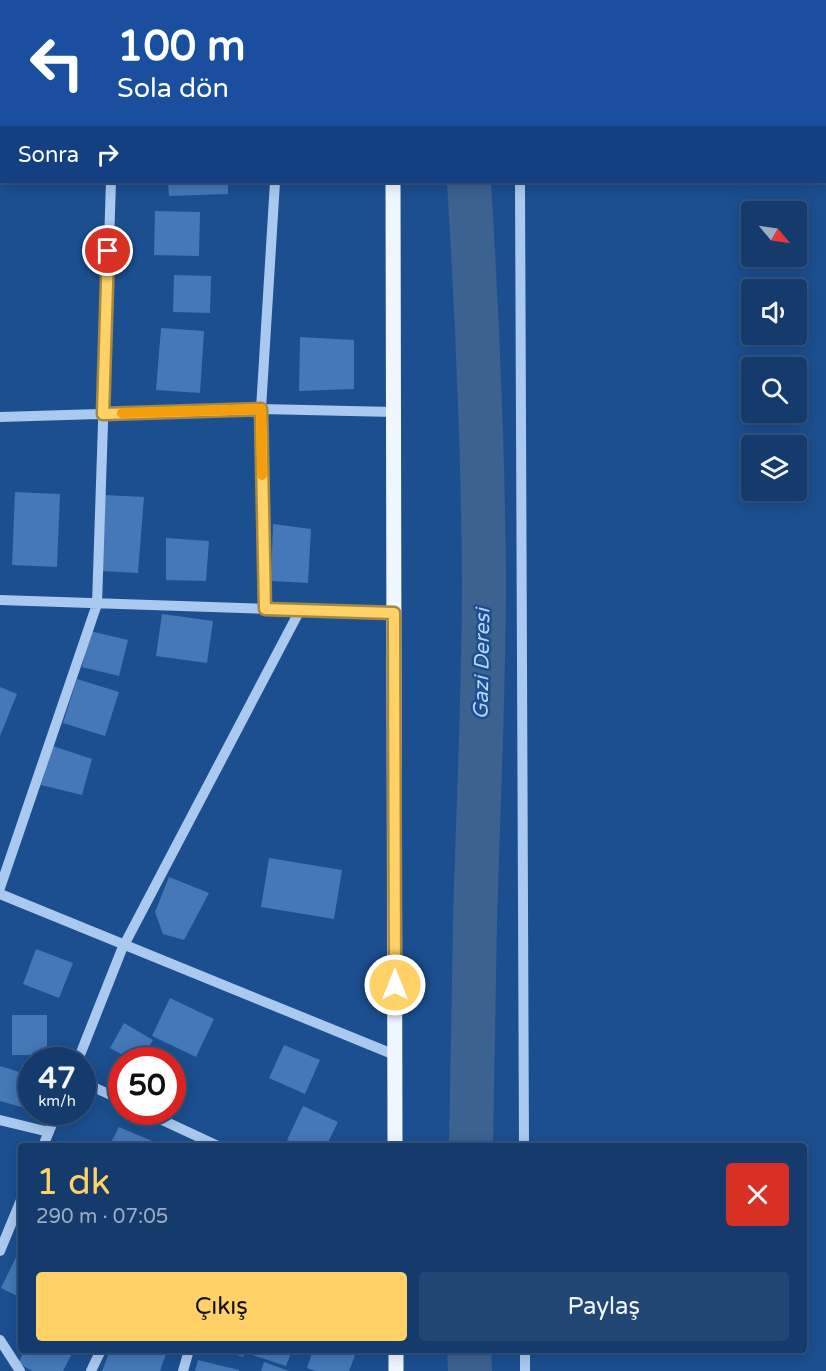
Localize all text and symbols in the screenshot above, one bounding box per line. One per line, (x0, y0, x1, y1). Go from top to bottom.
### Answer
text: 100 m (117, 21, 246, 72)
icon: left (18, 24, 96, 102)
text: Sola dön (117, 72, 229, 105)
icon: right (91, 138, 124, 171)
text: Sonra (18, 142, 79, 168)
north arrow (741, 201, 807, 267)
map controls (741, 201, 807, 501)
pin (82, 225, 133, 276)
icon: arrive (91, 234, 124, 267)
button: sound (741, 279, 807, 345)
button: search (741, 357, 807, 423)
button: layers (741, 435, 807, 501)
water label: Gazi Deresi (469, 606, 496, 720)
position arrow (363, 953, 427, 1017)
speed limit sign: 50 (108, 1047, 186, 1125)
text: 47 (38, 1060, 76, 1097)
text: km/h (38, 1092, 76, 1110)
text: 1 dk (36, 1161, 110, 1204)
button: close (726, 1163, 789, 1226)
text: 290 m · 07:05 (36, 1205, 168, 1229)
button: Çıkış (36, 1272, 407, 1341)
button: Paylaş (419, 1272, 789, 1341)

